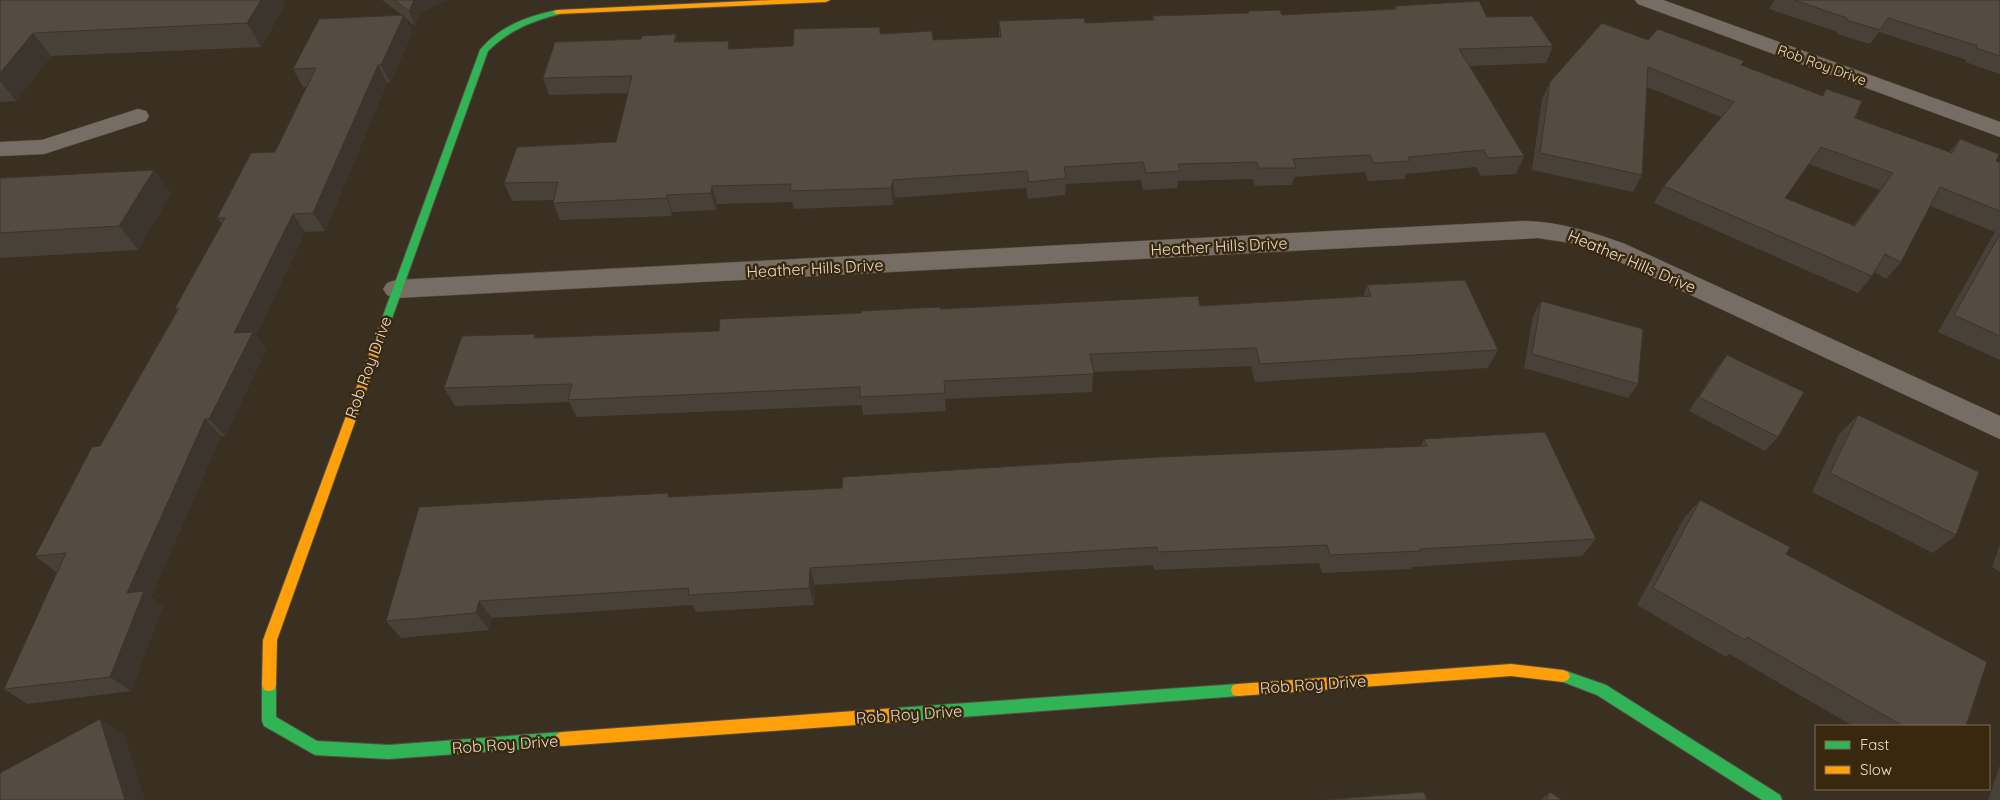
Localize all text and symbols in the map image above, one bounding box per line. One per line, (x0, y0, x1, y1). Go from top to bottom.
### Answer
street label: Rob Roy Drive (1775, 41, 1869, 89)
street label: Heather Hills Drive (1565, 225, 1699, 297)
street label: Heather Hills Drive (1150, 232, 1288, 260)
street label: Heather Hills Drive (746, 254, 884, 282)
street label: Rob Roy Drive (340, 313, 396, 421)
street label: Rob Roy Drive (1259, 670, 1367, 698)
street label: Rob Roy Drive (855, 700, 963, 728)
legend (1815, 725, 1990, 790)
street label: Rob Roy Drive (451, 730, 559, 758)
text: Fast (1860, 735, 1889, 754)
text: Slow (1860, 760, 1892, 779)

